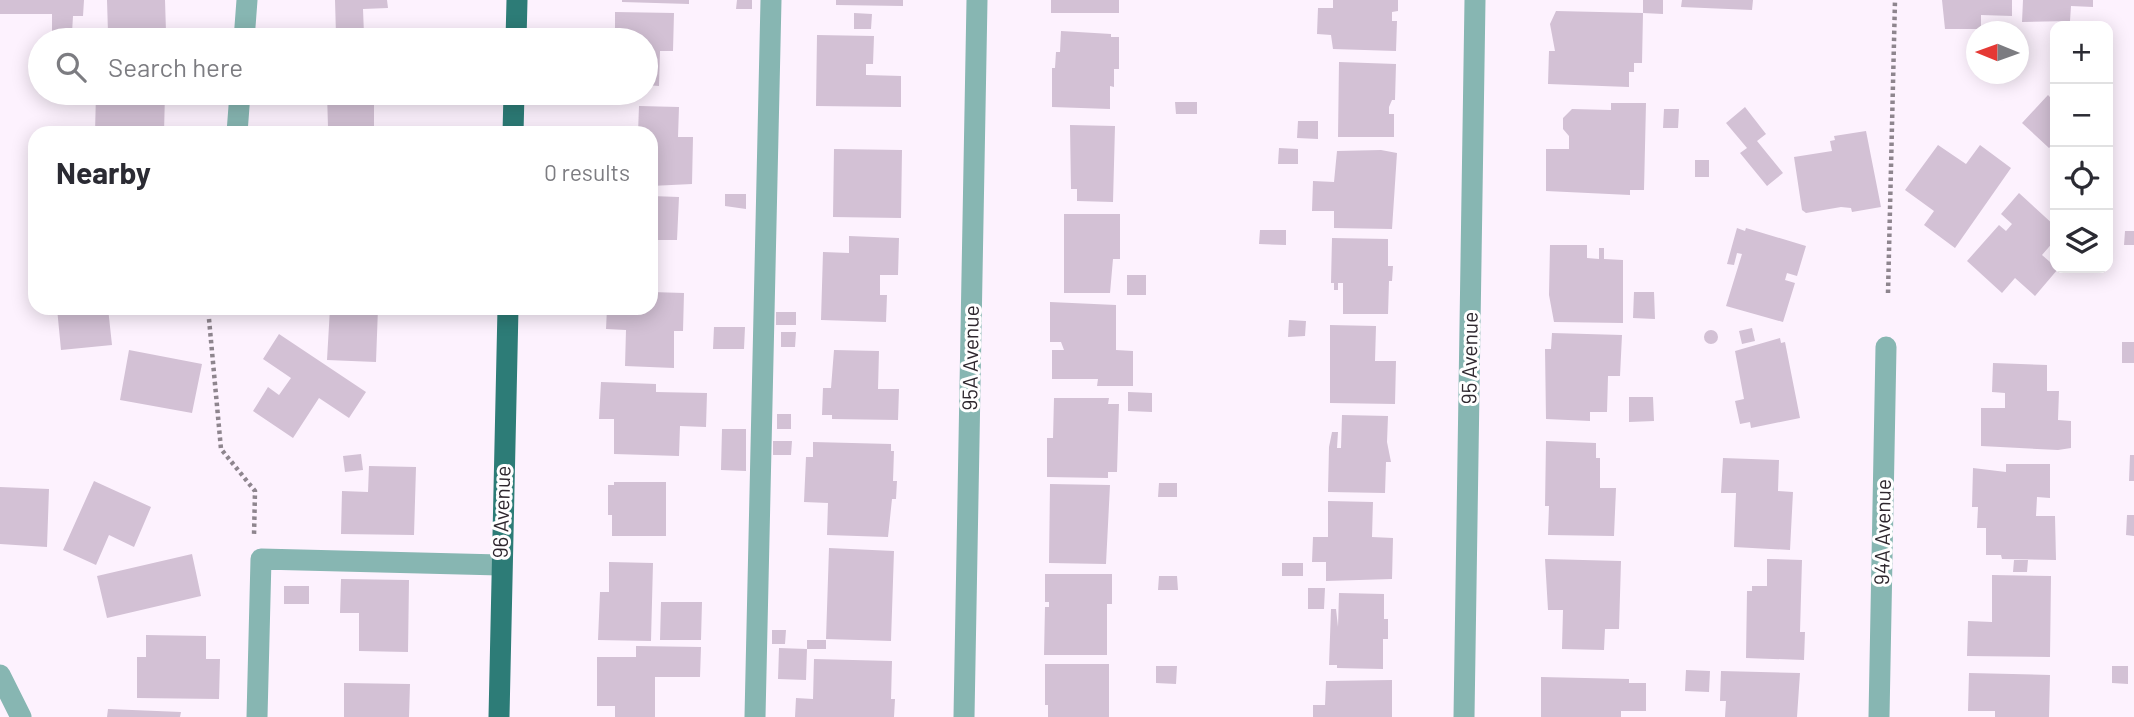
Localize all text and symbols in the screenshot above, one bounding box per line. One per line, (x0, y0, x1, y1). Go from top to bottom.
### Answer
north arrow (1966, 21, 2029, 84)
map controls (2050, 21, 2113, 273)
button: + (2050, 21, 2113, 84)
search box (28, 28, 658, 105)
icon: search (52, 48, 90, 86)
text: Search here (108, 51, 243, 82)
button: − (2050, 84, 2113, 147)
button: locate (2050, 147, 2113, 210)
text: Nearby (56, 154, 151, 190)
text: 0 results (544, 158, 630, 186)
button: layers (2050, 210, 2113, 273)
street label: 95A Avenue (956, 305, 983, 411)
street label: 95 Avenue (1455, 311, 1482, 405)
street label: 96 Avenue (486, 465, 515, 559)
street label: 94A Avenue (1868, 479, 1895, 585)

